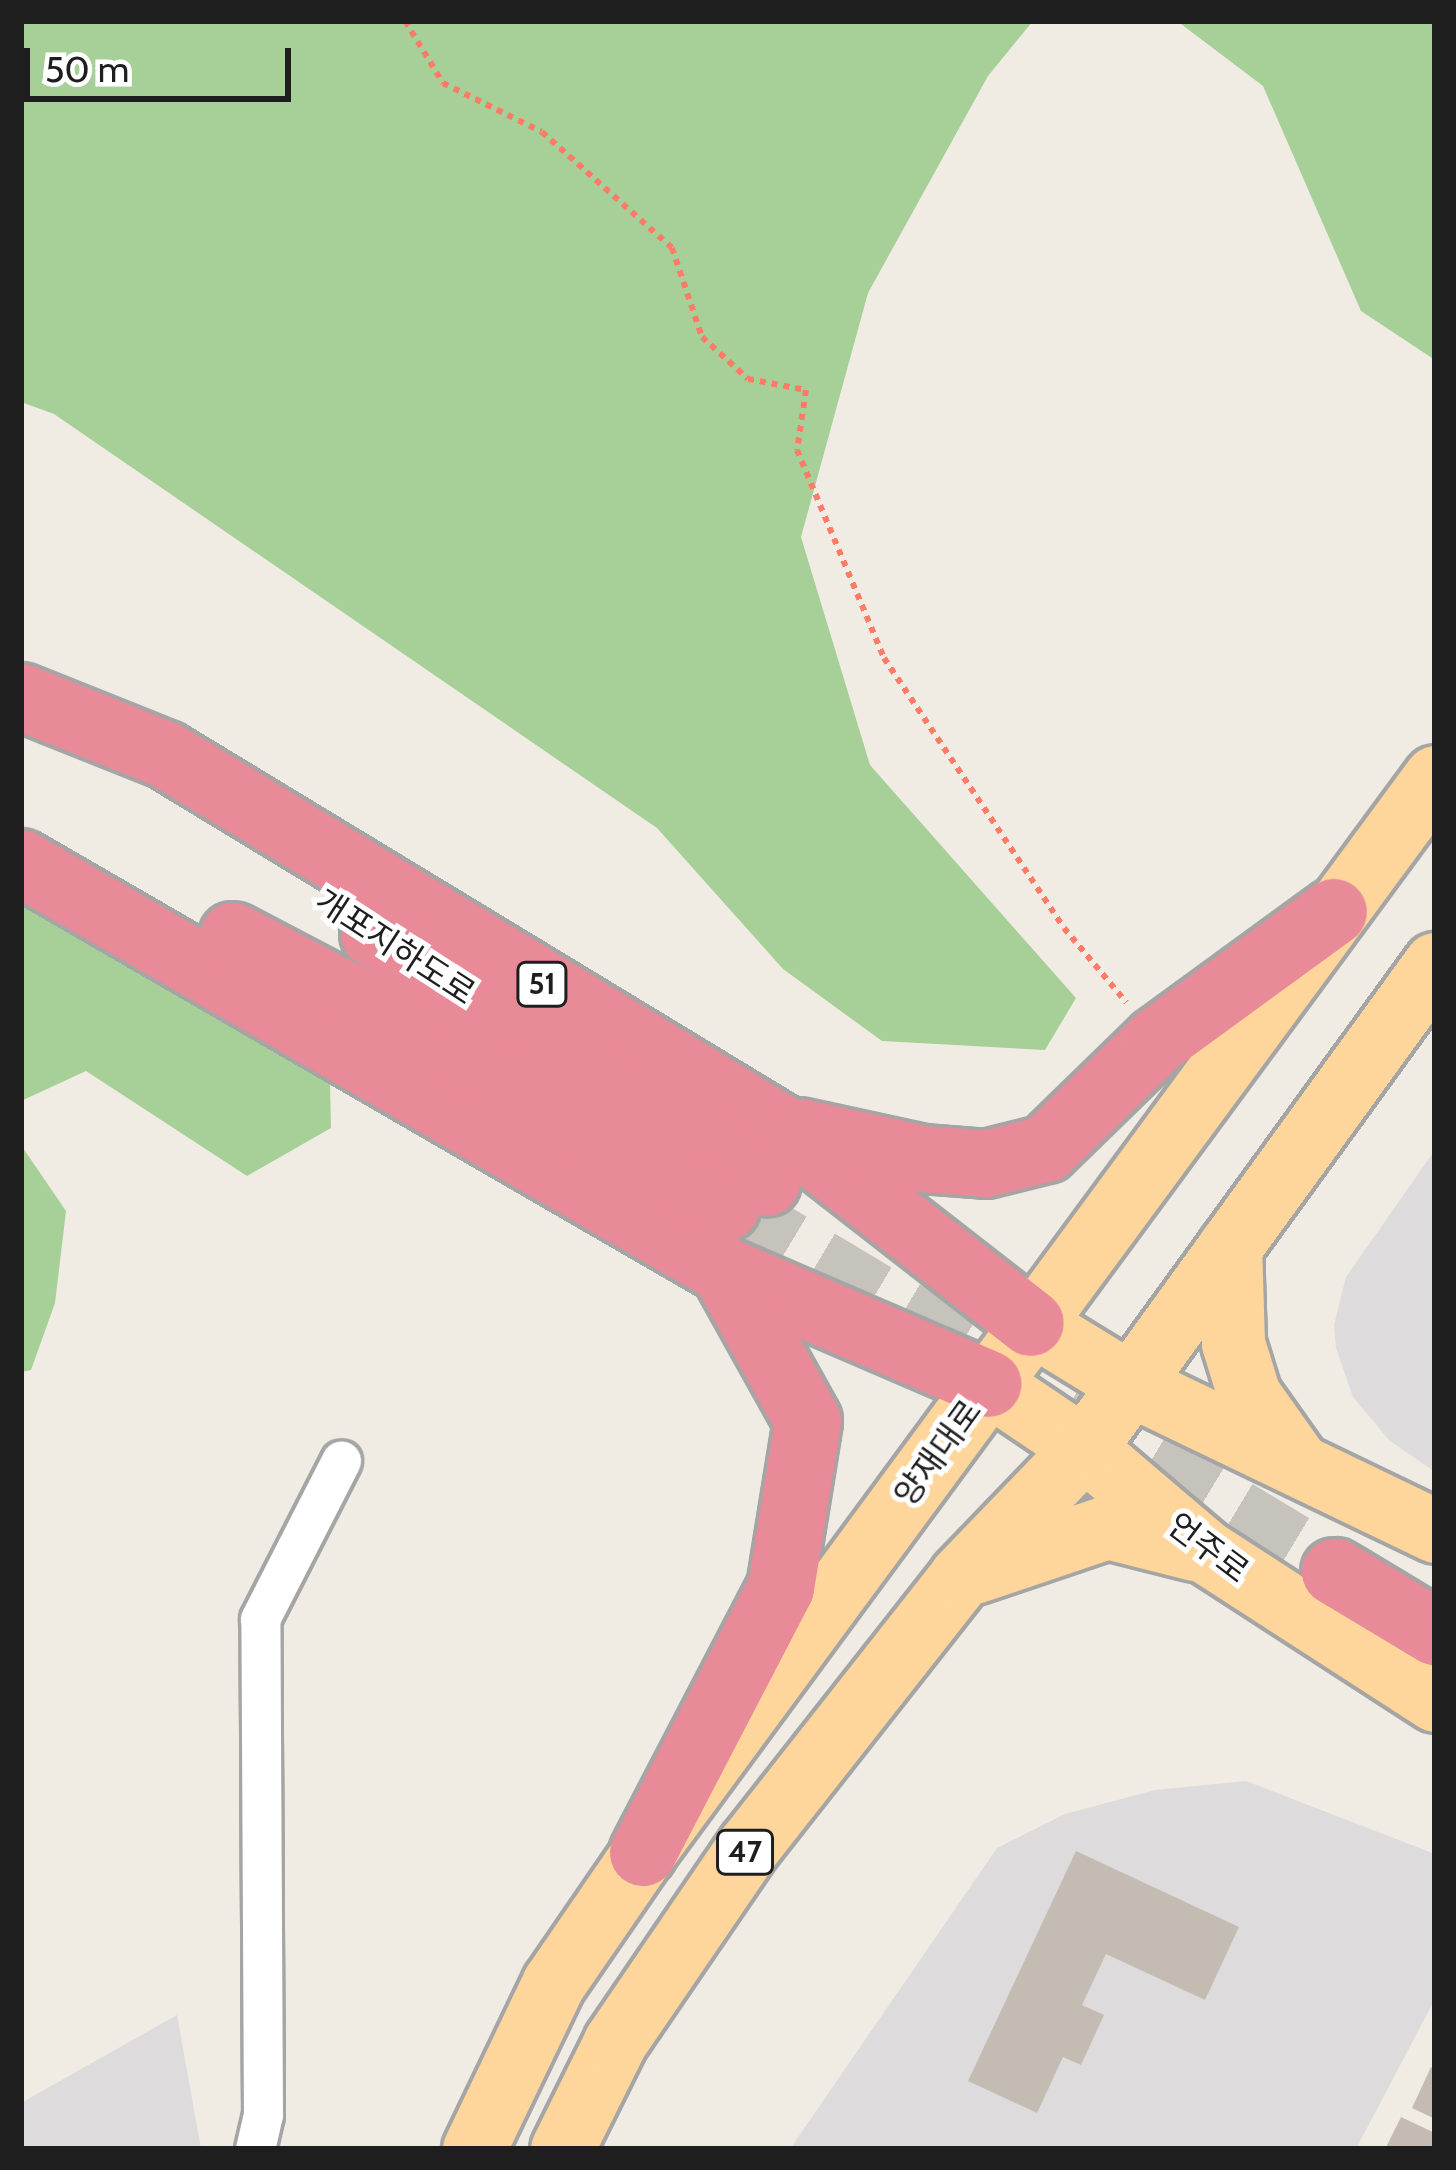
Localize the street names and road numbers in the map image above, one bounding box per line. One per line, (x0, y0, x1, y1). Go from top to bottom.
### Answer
street label: 개포지하도로 (308, 881, 482, 1013)
road number: 51 (515, 960, 569, 1008)
street label: 양재대로 (886, 1392, 990, 1514)
street label: 언주로 (1160, 1505, 1256, 1591)
road number: 47 (715, 1828, 775, 1876)

